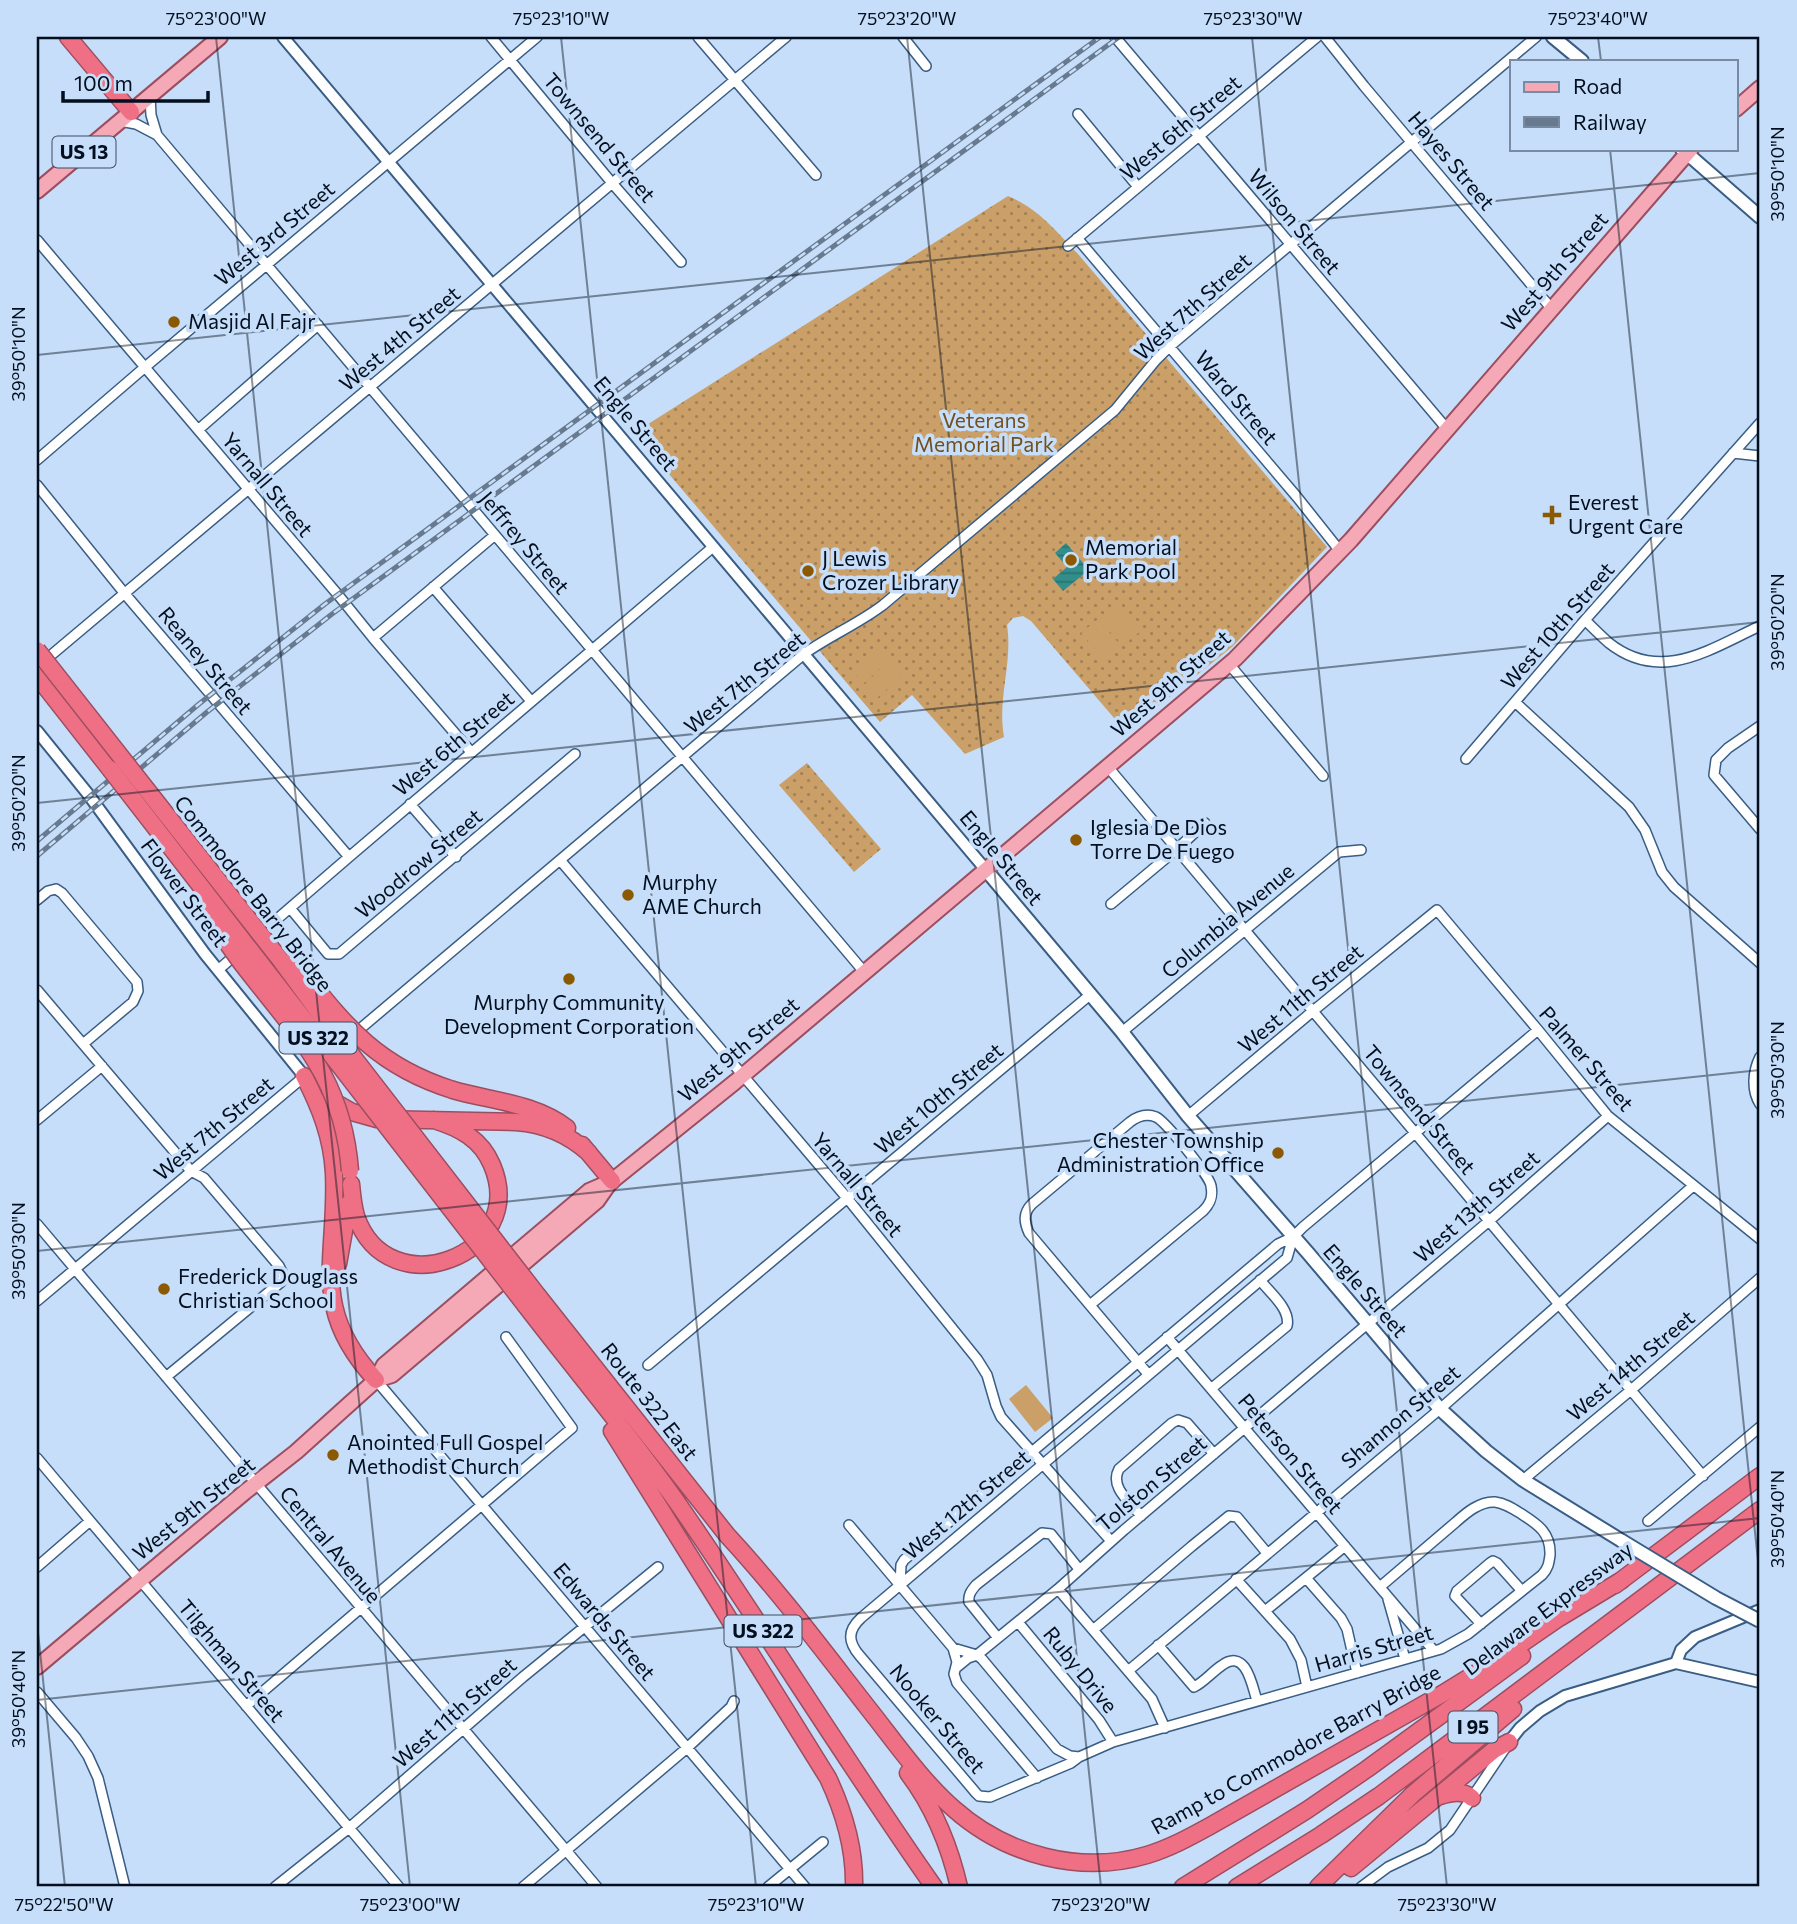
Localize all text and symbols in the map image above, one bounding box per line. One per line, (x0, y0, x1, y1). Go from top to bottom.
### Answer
text: 75°23'00"W (166, 7, 266, 29)
text: 75°23'10"W (513, 7, 609, 29)
text: 75°23'20"W (858, 7, 956, 29)
text: 75°23'30"W (1203, 7, 1303, 29)
text: 75°23'40"W (1548, 7, 1648, 29)
scale bar (63, 60, 208, 104)
legend (1510, 60, 1738, 150)
street label: Townsend Street (539, 67, 661, 207)
street label: West 6th Street (1115, 69, 1246, 185)
text: 100 m (74, 70, 133, 95)
text: Road (1573, 73, 1622, 98)
street label: Hayes Street (1404, 106, 1501, 214)
text: Railway (1573, 109, 1647, 134)
text: 39°50'10"N (1766, 126, 1788, 222)
road number: US 13 (52, 136, 116, 168)
street label: Wilson Street (1244, 163, 1346, 279)
street label: West 3rd Street (209, 175, 339, 290)
street label: West 9th Street (1495, 206, 1612, 336)
street label: West 7th Street (1129, 247, 1255, 365)
street label: West 4th Street (334, 280, 464, 396)
text: 39°50'10"N (7, 306, 29, 402)
place label: Masjid Al Fajr (188, 308, 316, 333)
marker: Masjid Al Fajr (166, 314, 182, 330)
street label: Ward Street (1191, 345, 1284, 449)
street label: Engle Street (589, 371, 683, 475)
park label: Veterans Memorial Park (914, 407, 1054, 456)
street label: Yarnall Street (217, 427, 319, 541)
street label: Jeffrey Street (475, 486, 575, 598)
place label: Everest Urgent Care (1568, 489, 1683, 538)
marker: Everest Urgent Care (1542, 505, 1562, 525)
place label: Memorial Park Pool (1085, 534, 1177, 583)
place label: J Lewis Crozer Library (822, 545, 959, 594)
marker: Memorial Park Pool (1063, 552, 1079, 568)
street label: West 10th Street (1495, 556, 1619, 694)
marker: J Lewis Crozer Library (800, 563, 816, 579)
text: 39°50'20"N (1766, 573, 1788, 671)
street label: Reaney Street (154, 601, 258, 719)
street label: West 9th Street (1105, 624, 1235, 741)
street label: West 7th Street (679, 625, 810, 738)
street label: West 6th Street (388, 685, 519, 801)
text: 39°50'20"N (7, 754, 29, 852)
street label: Commodore Barry Bridge (170, 790, 338, 996)
street label: Woodrow Street (350, 803, 486, 923)
street label: Engle Street (955, 805, 1049, 909)
place label: Iglesia De Dios Torre De Fuego (1090, 814, 1235, 863)
marker: Iglesia De Dios Torre De Fuego (1068, 832, 1084, 848)
street label: Flower Street (136, 833, 234, 951)
street label: Columbia Avenue (1156, 857, 1298, 983)
place label: Murphy AME Church (642, 869, 762, 918)
marker: Murphy AME Church (620, 887, 636, 903)
street label: West 11th Street (1233, 938, 1367, 1057)
marker: Murphy Community Development Corporation (561, 971, 577, 987)
place label: Murphy Community Development Corporation (444, 989, 694, 1038)
street label: West 9th Street (673, 991, 804, 1107)
street label: Palmer Street (1535, 1001, 1639, 1116)
text: 39°50'30"N (1766, 1021, 1788, 1119)
road number: US 322 (280, 1022, 356, 1054)
street label: West 10th Street (869, 1037, 1007, 1159)
street label: Townsend Street (1359, 1039, 1481, 1179)
street label: West 7th Street (148, 1071, 278, 1185)
street label: Yarnall Street (807, 1127, 909, 1241)
place label: Chester Township Administration Office (1057, 1127, 1264, 1176)
marker: Chester Township Administration Office (1270, 1145, 1286, 1161)
street label: West 13th Street (1408, 1145, 1544, 1267)
text: 39°50'30"N (7, 1202, 29, 1300)
street label: Engle Street (1319, 1238, 1414, 1342)
place label: Frederick Douglass Christian School (178, 1263, 358, 1312)
marker: Frederick Douglass Christian School (156, 1281, 172, 1297)
street label: West 14th Street (1561, 1304, 1699, 1425)
street label: Route 322 East (597, 1337, 704, 1465)
street label: Shannon Street (1336, 1359, 1465, 1473)
street label: Peterson Street (1234, 1388, 1349, 1518)
place label: Anointed Full Gospel Methodist Church (347, 1429, 543, 1478)
street label: Tolston Street (1091, 1430, 1211, 1536)
street label: West 12th Street (898, 1444, 1035, 1564)
marker: Anointed Full Gospel Methodist Church (325, 1447, 341, 1463)
street label: West 9th Street (127, 1451, 259, 1565)
text: 39°50'40"N (1766, 1470, 1788, 1568)
street label: Central Avenue (275, 1481, 387, 1607)
street label: Delaware Expressway (1457, 1536, 1637, 1680)
street label: Edwards Street (549, 1557, 661, 1685)
street label: Tilghman Street (174, 1594, 291, 1726)
road number: US 322 (724, 1616, 802, 1646)
street label: Harris Street (1312, 1619, 1436, 1676)
street label: Ruby Drive (1039, 1621, 1123, 1717)
text: 39°50'40"N (7, 1650, 29, 1748)
street label: West 11th Street (387, 1652, 521, 1772)
street label: Nooker Street (885, 1658, 991, 1778)
street label: Ramp to Commodore Barry Bridge (1146, 1659, 1444, 1839)
road number: I 95 (1448, 1712, 1498, 1742)
text: 75°22'50"W (14, 1893, 114, 1915)
text: 75°23'00"W (360, 1893, 460, 1915)
text: 75°23'10"W (708, 1893, 804, 1915)
text: 75°23'20"W (1052, 1893, 1150, 1915)
text: 75°23'30"W (1397, 1893, 1497, 1915)

